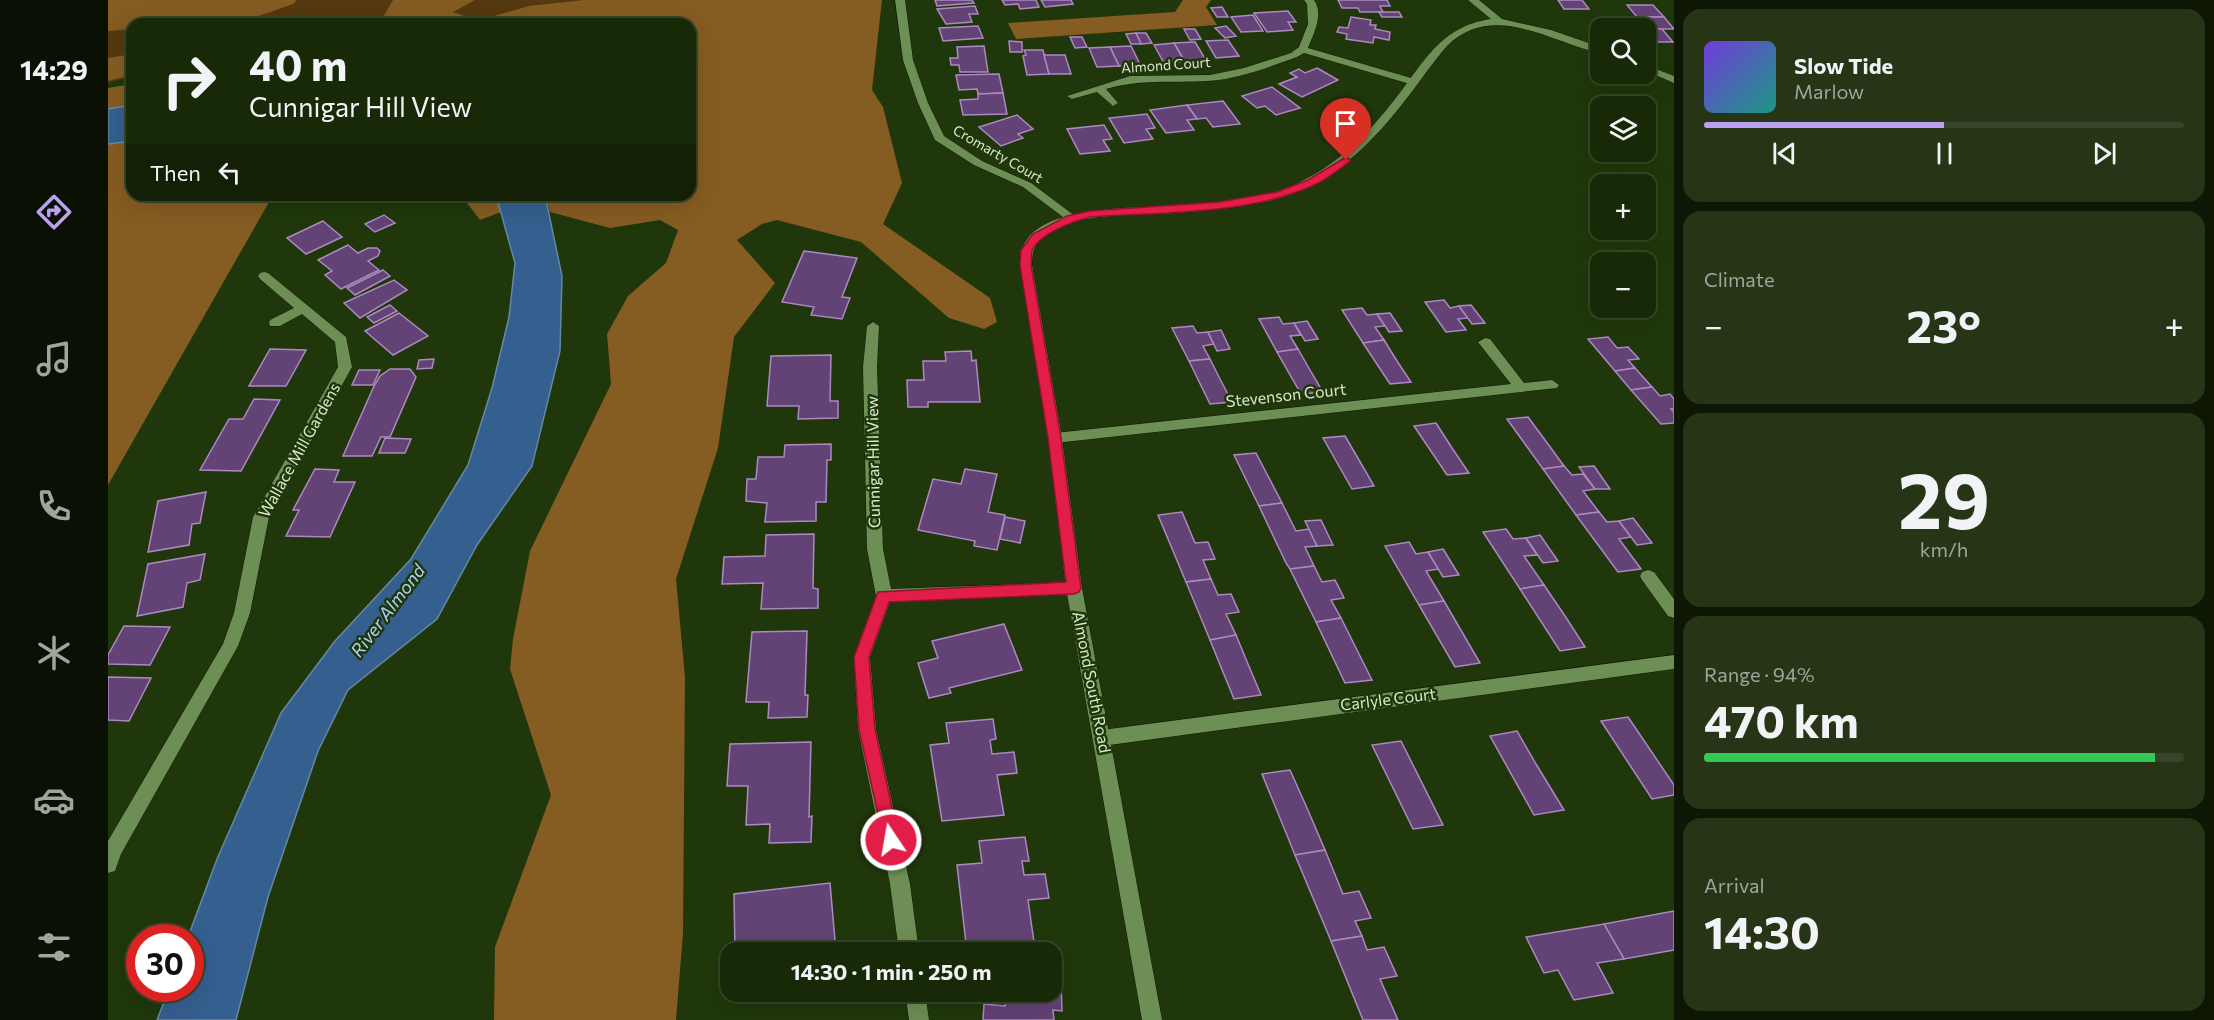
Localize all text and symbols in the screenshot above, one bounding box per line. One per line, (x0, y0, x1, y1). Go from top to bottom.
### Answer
map controls (1590, 18, 1656, 318)
button: search (1590, 18, 1656, 84)
text: 40 m (249, 38, 347, 90)
icon: right (150, 42, 228, 120)
text: Slow Tide (1794, 52, 1893, 79)
text: 14:29 (20, 53, 88, 86)
street label: Almond Court (1121, 53, 1212, 76)
text: Marlow (1794, 79, 1864, 103)
text: Cunnigar Hill View (249, 90, 472, 123)
button: layers (1590, 96, 1656, 162)
pin (1320, 98, 1371, 160)
icon: arrive (1329, 107, 1362, 140)
street label: Cromarty Court (950, 121, 1047, 186)
icon: previous (1768, 137, 1801, 170)
icon: pause (1928, 137, 1961, 170)
icon: next (2088, 137, 2121, 170)
icon: left (213, 156, 246, 189)
text: Then (150, 159, 201, 186)
button: + (1590, 174, 1656, 240)
icon: directions (33, 191, 75, 233)
button: − (1590, 252, 1656, 318)
text: Climate (1704, 267, 1774, 291)
text: 23° (1907, 297, 1981, 352)
text: − (1704, 304, 1723, 345)
text: + (2165, 304, 2184, 345)
icon: music (33, 338, 75, 380)
street label: Wallace Mill Gardens (254, 379, 343, 520)
street label: Stevenson Court (1225, 379, 1348, 410)
street label: Cunnigar Hill View (862, 396, 883, 528)
text: 29 (1898, 450, 1990, 545)
icon: phone (33, 485, 75, 527)
text: km/h (1920, 537, 1968, 561)
water label: River Almond (345, 559, 429, 661)
street label: Almond South Road (1069, 609, 1116, 754)
icon: climate (33, 632, 75, 674)
text: Range · 94% (1704, 662, 1815, 686)
street label: Carlyle Court (1339, 683, 1437, 714)
text: 470 km (1704, 692, 1859, 747)
icon: car (33, 779, 75, 821)
position arrow (859, 808, 923, 872)
text: Arrival (1704, 873, 1765, 897)
text: 14:30 (1704, 903, 1820, 958)
speed limit sign: 30 (126, 924, 204, 1002)
icon: filters (33, 926, 75, 968)
text: 14:30 · 1 min · 250 m (791, 958, 991, 985)

